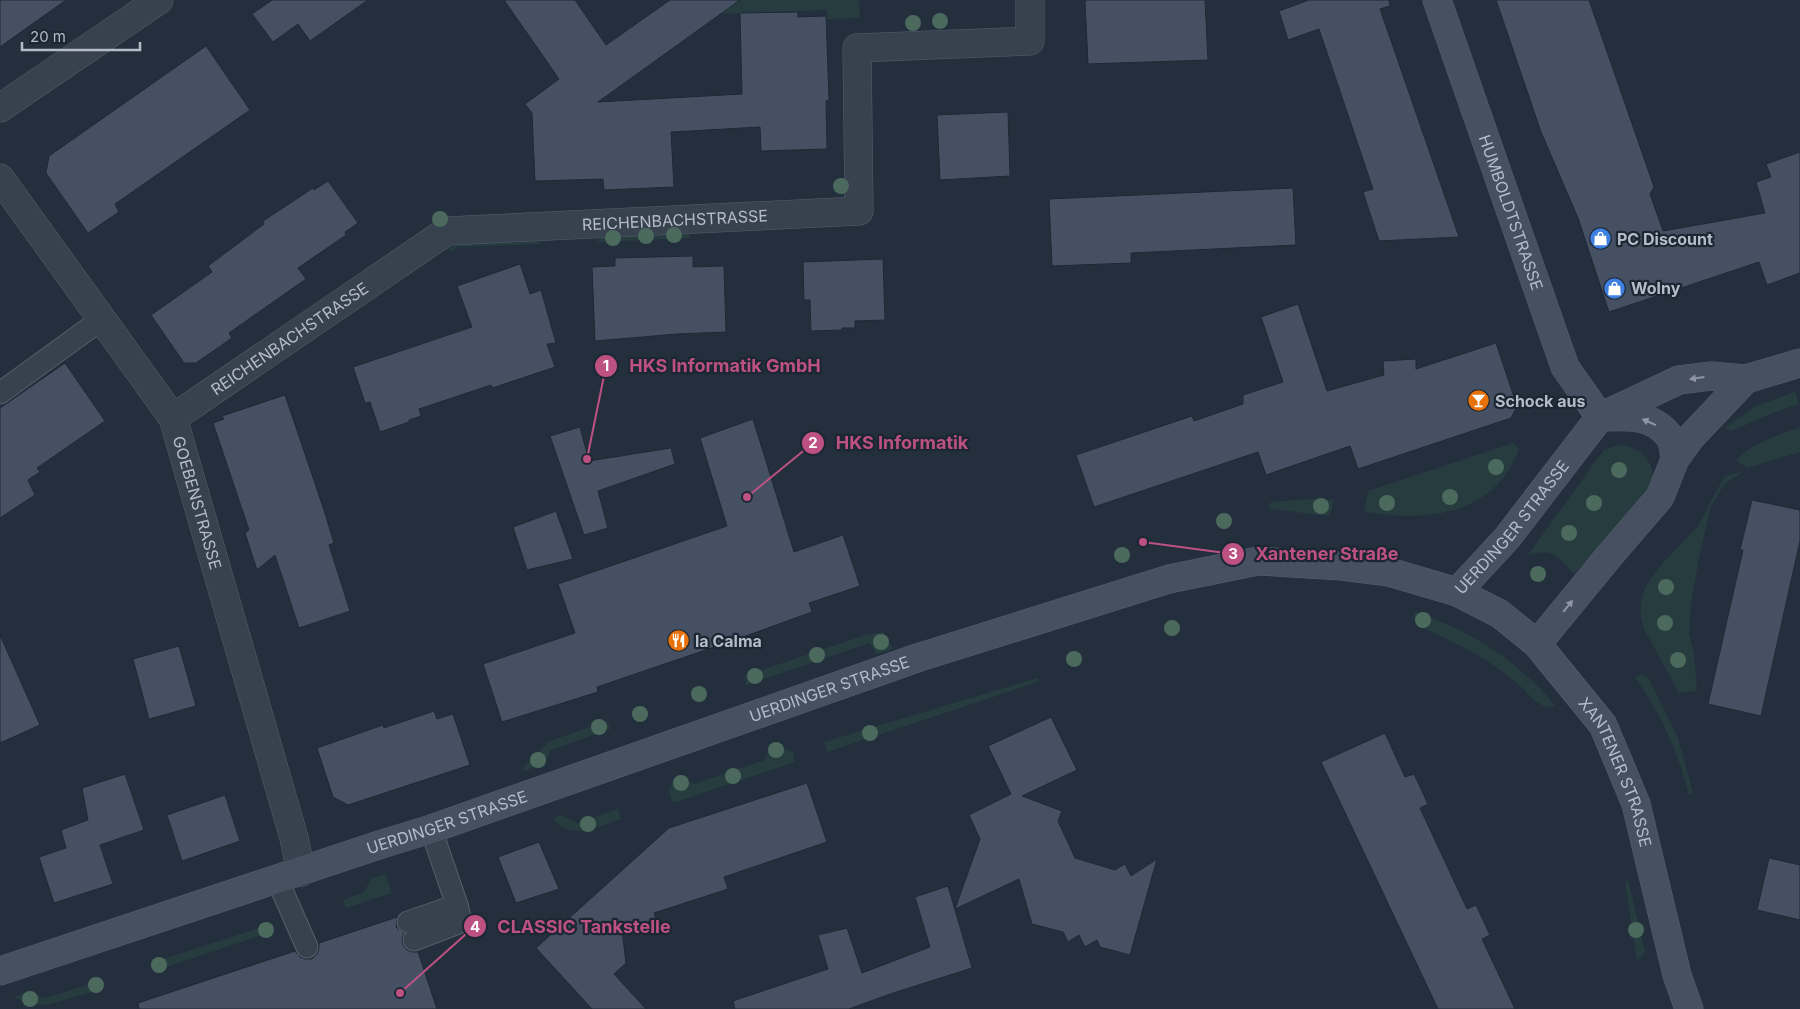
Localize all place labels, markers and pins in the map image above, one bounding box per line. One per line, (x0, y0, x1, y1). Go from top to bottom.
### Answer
shop icon: PC Discount (1589, 227, 1613, 251)
place label: PC Discount (1617, 229, 1713, 249)
shop icon: Wolny (1603, 276, 1627, 300)
place label: Wolny (1631, 278, 1681, 298)
callout: HKS Informatik GmbH (594, 349, 830, 382)
bar icon: Schock aus (1467, 389, 1491, 413)
place label: Schock aus (1495, 391, 1585, 411)
callout: HKS Informatik (800, 426, 978, 459)
callout: Xantener Straße (1221, 537, 1409, 570)
restaurant icon: la Calma (667, 629, 691, 653)
place label: la Calma (695, 631, 762, 651)
callout: CLASSIC Tankstelle (463, 910, 681, 943)

